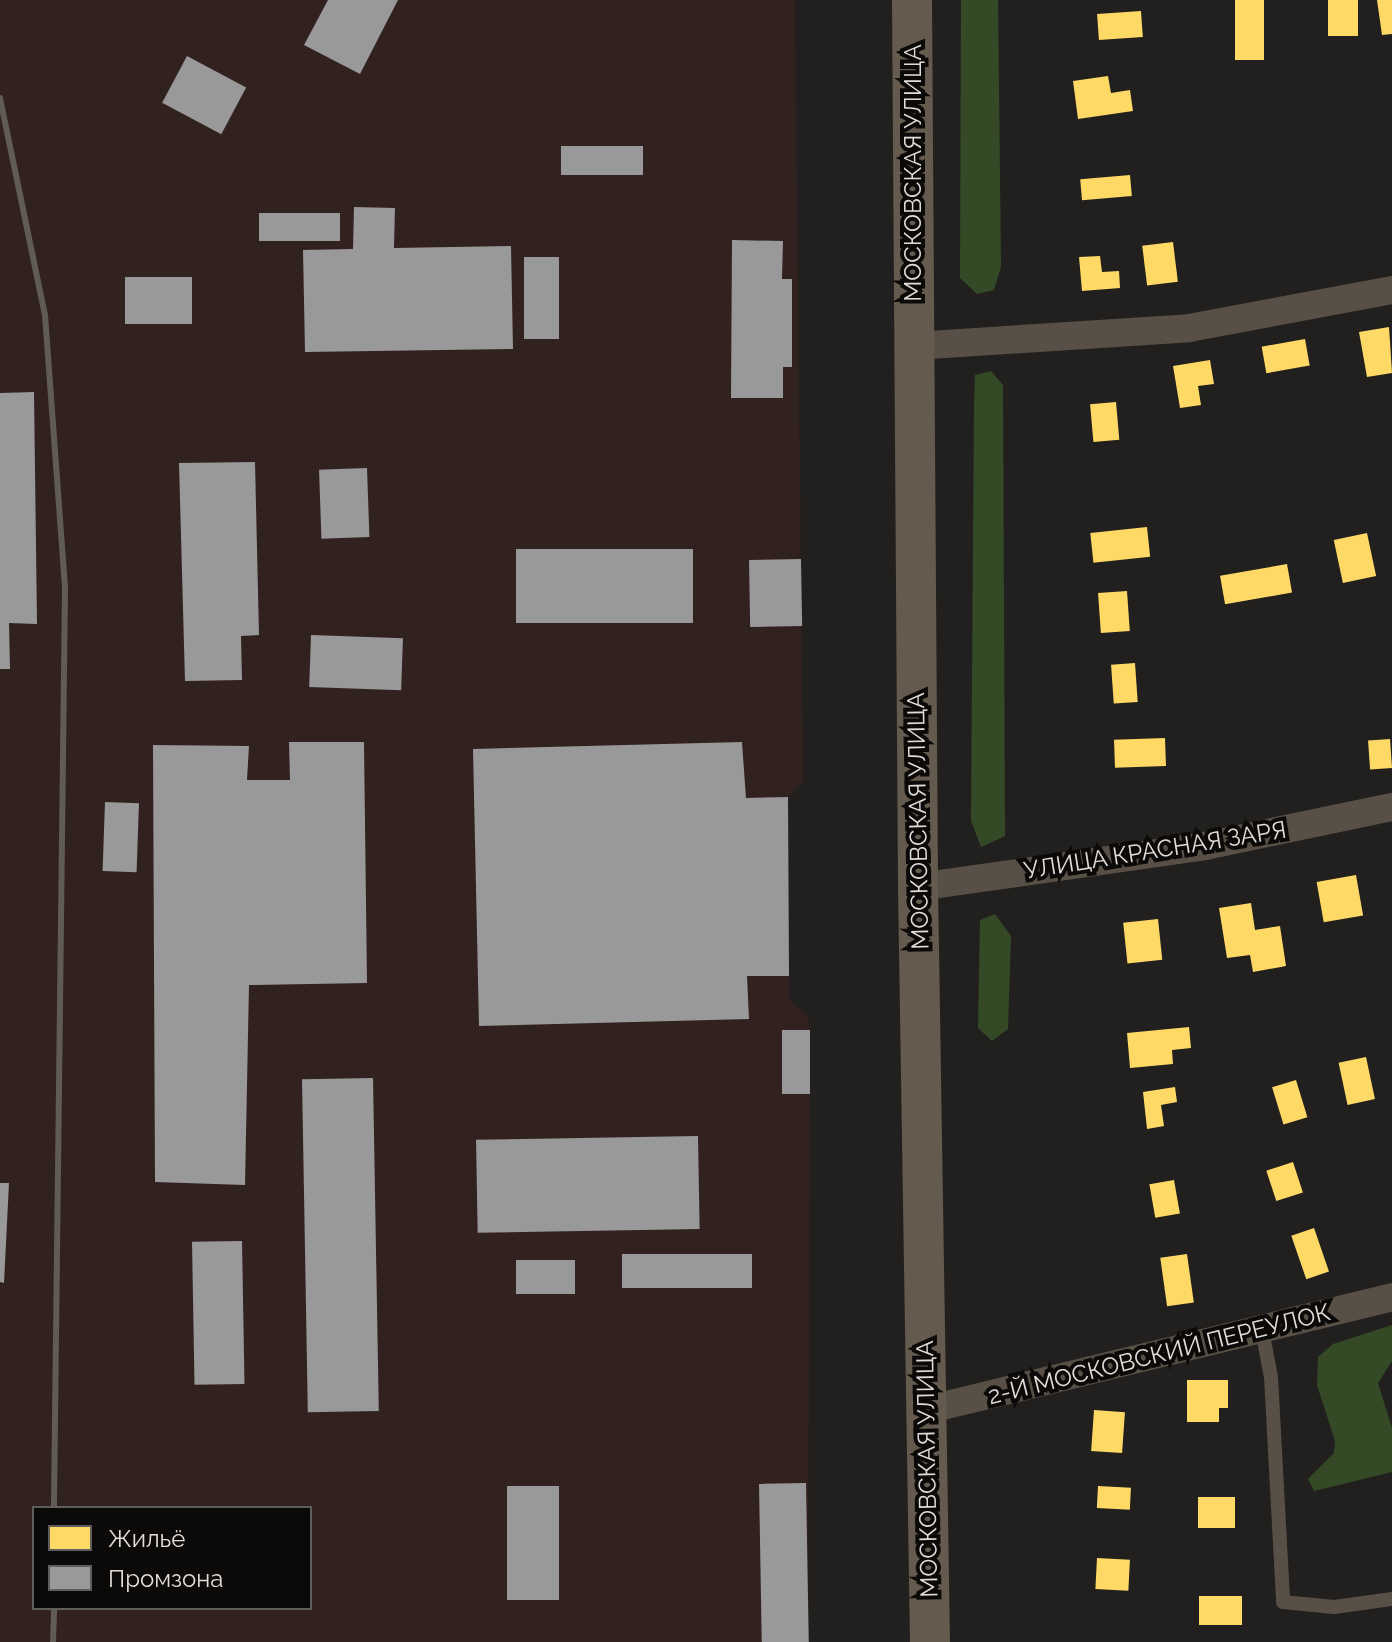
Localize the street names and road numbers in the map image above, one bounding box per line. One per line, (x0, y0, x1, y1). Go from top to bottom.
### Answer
street label: МОСКОВСКАЯ УЛИЦА (899, 44, 927, 302)
street label: МОСКОВСКАЯ УЛИЦА (901, 692, 935, 950)
street label: УЛИЦА КРАСНАЯ ЗАРЯ (1021, 815, 1289, 885)
street label: 2-Й МОСКОВСКИЙ ПЕРЕУЛОК (985, 1297, 1333, 1411)
street label: МОСКОВСКАЯ УЛИЦА (910, 1340, 944, 1598)

